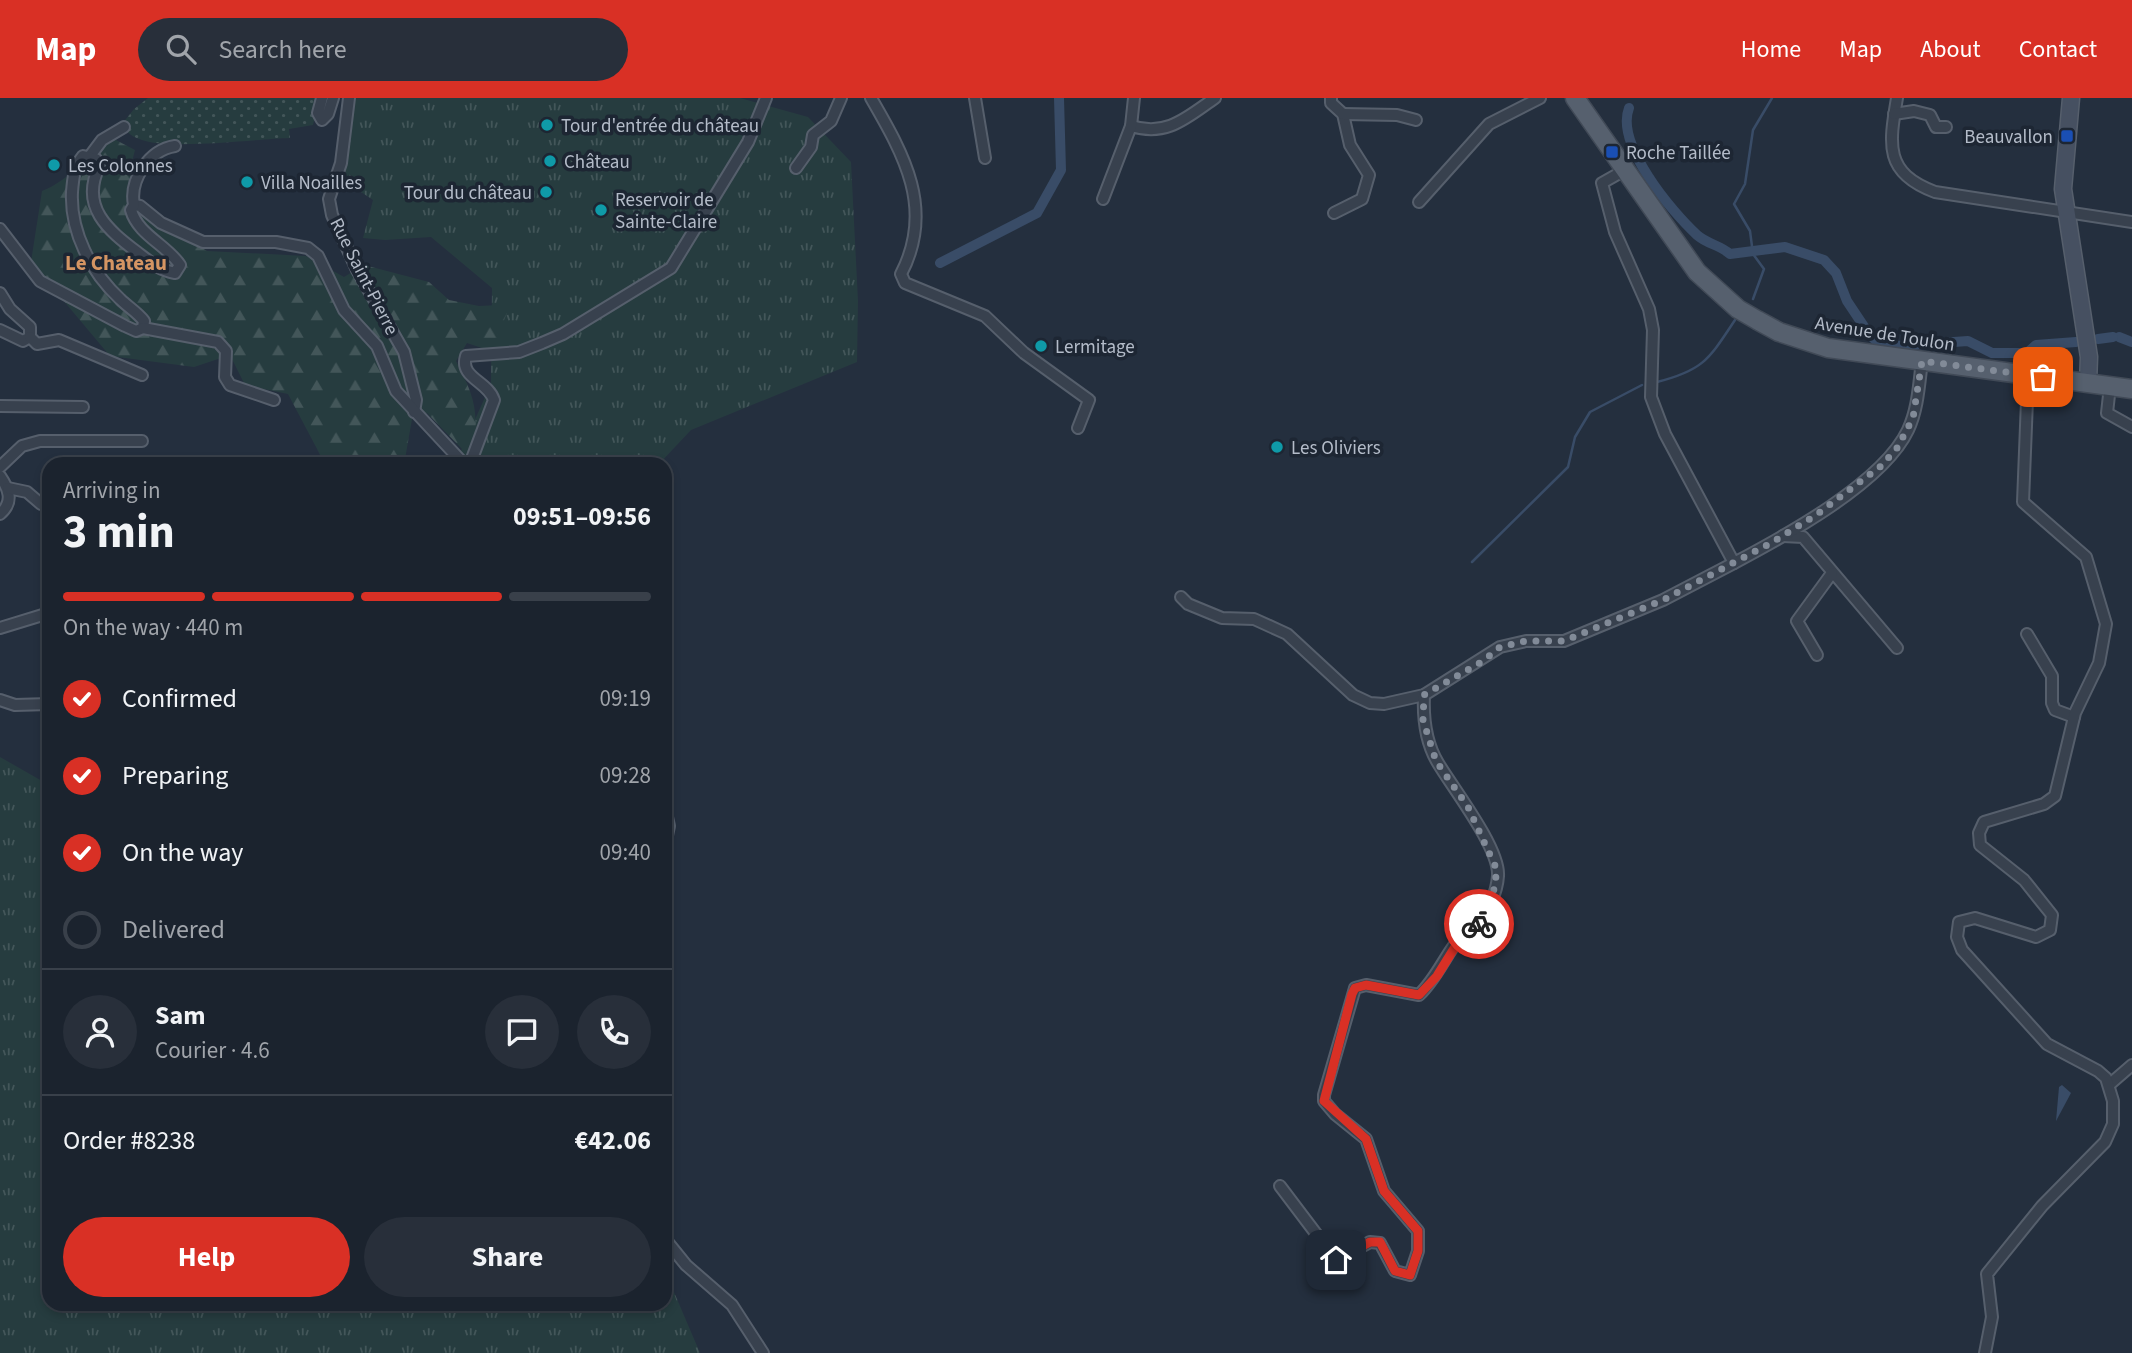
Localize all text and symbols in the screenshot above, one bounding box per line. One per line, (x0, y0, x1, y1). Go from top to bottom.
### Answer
search box (138, 18, 628, 81)
text: Map (35, 26, 96, 73)
icon: search (162, 30, 200, 68)
text: Search here (218, 31, 347, 68)
text: Home (1741, 32, 1801, 67)
text: Map (1839, 32, 1882, 67)
text: About (1920, 32, 1981, 67)
text: Contact (2019, 32, 2097, 67)
place label: Tour d'entrée du château (561, 113, 759, 140)
marker: Tour d'entrée du château (539, 117, 555, 133)
place label: Beauvallon (1964, 124, 2053, 151)
marker: Beauvallon (2059, 128, 2075, 144)
place label: Roche Taillée (1626, 140, 1731, 167)
marker: Roche Taillée (1604, 144, 1620, 160)
place label: Château (564, 149, 630, 176)
place label: Les Colonnes (68, 153, 173, 180)
marker: Château (542, 153, 558, 169)
marker: Les Colonnes (46, 157, 62, 173)
place label: Villa Noailles (261, 170, 362, 197)
marker: Villa Noailles (239, 174, 255, 190)
place label: Tour du château (404, 180, 532, 207)
marker: Tour du château (538, 184, 554, 200)
place label: Reservoir de Sainte-Claire (615, 187, 717, 236)
marker: Reservoir de Sainte-Claire (593, 202, 609, 218)
street label: Rue Saint-Pierre (323, 213, 405, 340)
district label: Le Chateau (65, 248, 167, 278)
street label: Avenue de Toulon (1813, 310, 1957, 359)
place label: Lermitage (1055, 334, 1135, 361)
marker: Lermitage (1033, 338, 1049, 354)
pin (2013, 347, 2073, 407)
icon: bag (2024, 358, 2062, 396)
place label: Les Oliviers (1291, 435, 1381, 462)
marker: Les Oliviers (1269, 439, 1285, 455)
text: Arriving in (63, 474, 161, 507)
text: 09:51–09:56 (513, 498, 651, 535)
text: 3 min (63, 500, 175, 565)
text: On the way · 440 m (63, 611, 243, 644)
icon: check (63, 680, 101, 718)
text: Confirmed (122, 680, 237, 717)
text: 09:19 (600, 682, 651, 715)
icon: check (63, 757, 101, 795)
text: Preparing (122, 757, 228, 794)
text: 09:28 (600, 759, 651, 792)
icon: check (63, 834, 101, 872)
text: On the way (122, 834, 243, 871)
text: 09:40 (600, 836, 651, 869)
courier (1444, 889, 1514, 959)
icon: bike (1460, 905, 1498, 943)
text: Delivered (122, 911, 225, 948)
button: person (63, 995, 137, 1069)
button: chat (485, 995, 559, 1069)
button: phone (577, 995, 651, 1069)
text: Sam (155, 997, 205, 1034)
text: Courier · 4.6 (155, 1034, 270, 1067)
text: Order #8238 (63, 1122, 195, 1159)
text: €42.06 (575, 1122, 651, 1159)
button: Help (63, 1217, 350, 1297)
button: Share (364, 1217, 651, 1297)
pin (1306, 1230, 1366, 1290)
icon: home (1317, 1241, 1355, 1279)

